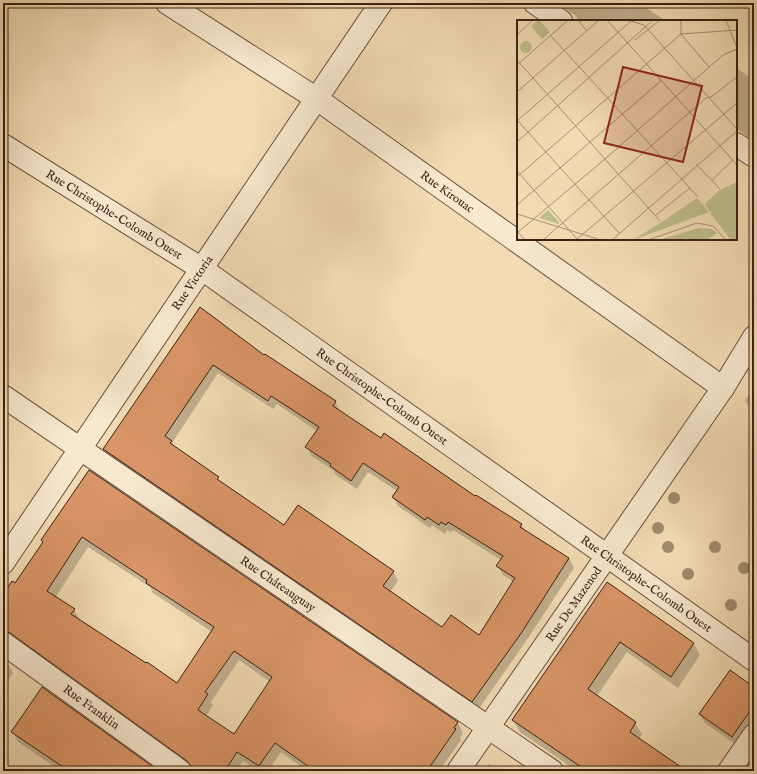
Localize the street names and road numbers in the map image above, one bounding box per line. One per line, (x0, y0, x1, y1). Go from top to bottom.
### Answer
street label: Rue Christophe-Colomb Ouest (43, 166, 185, 262)
street label: Rue Kirouac (417, 167, 477, 216)
street label: Rue Victoria (168, 252, 216, 313)
street label: Rue Christophe-Colomb Ouest (313, 345, 451, 448)
street label: Rue Christophe-Colomb Ouest (578, 532, 715, 635)
street label: Rue Châteauguay (237, 553, 319, 615)
street label: Rue De Mazenod (542, 563, 605, 645)
street label: Rue Franklin (60, 681, 123, 733)

